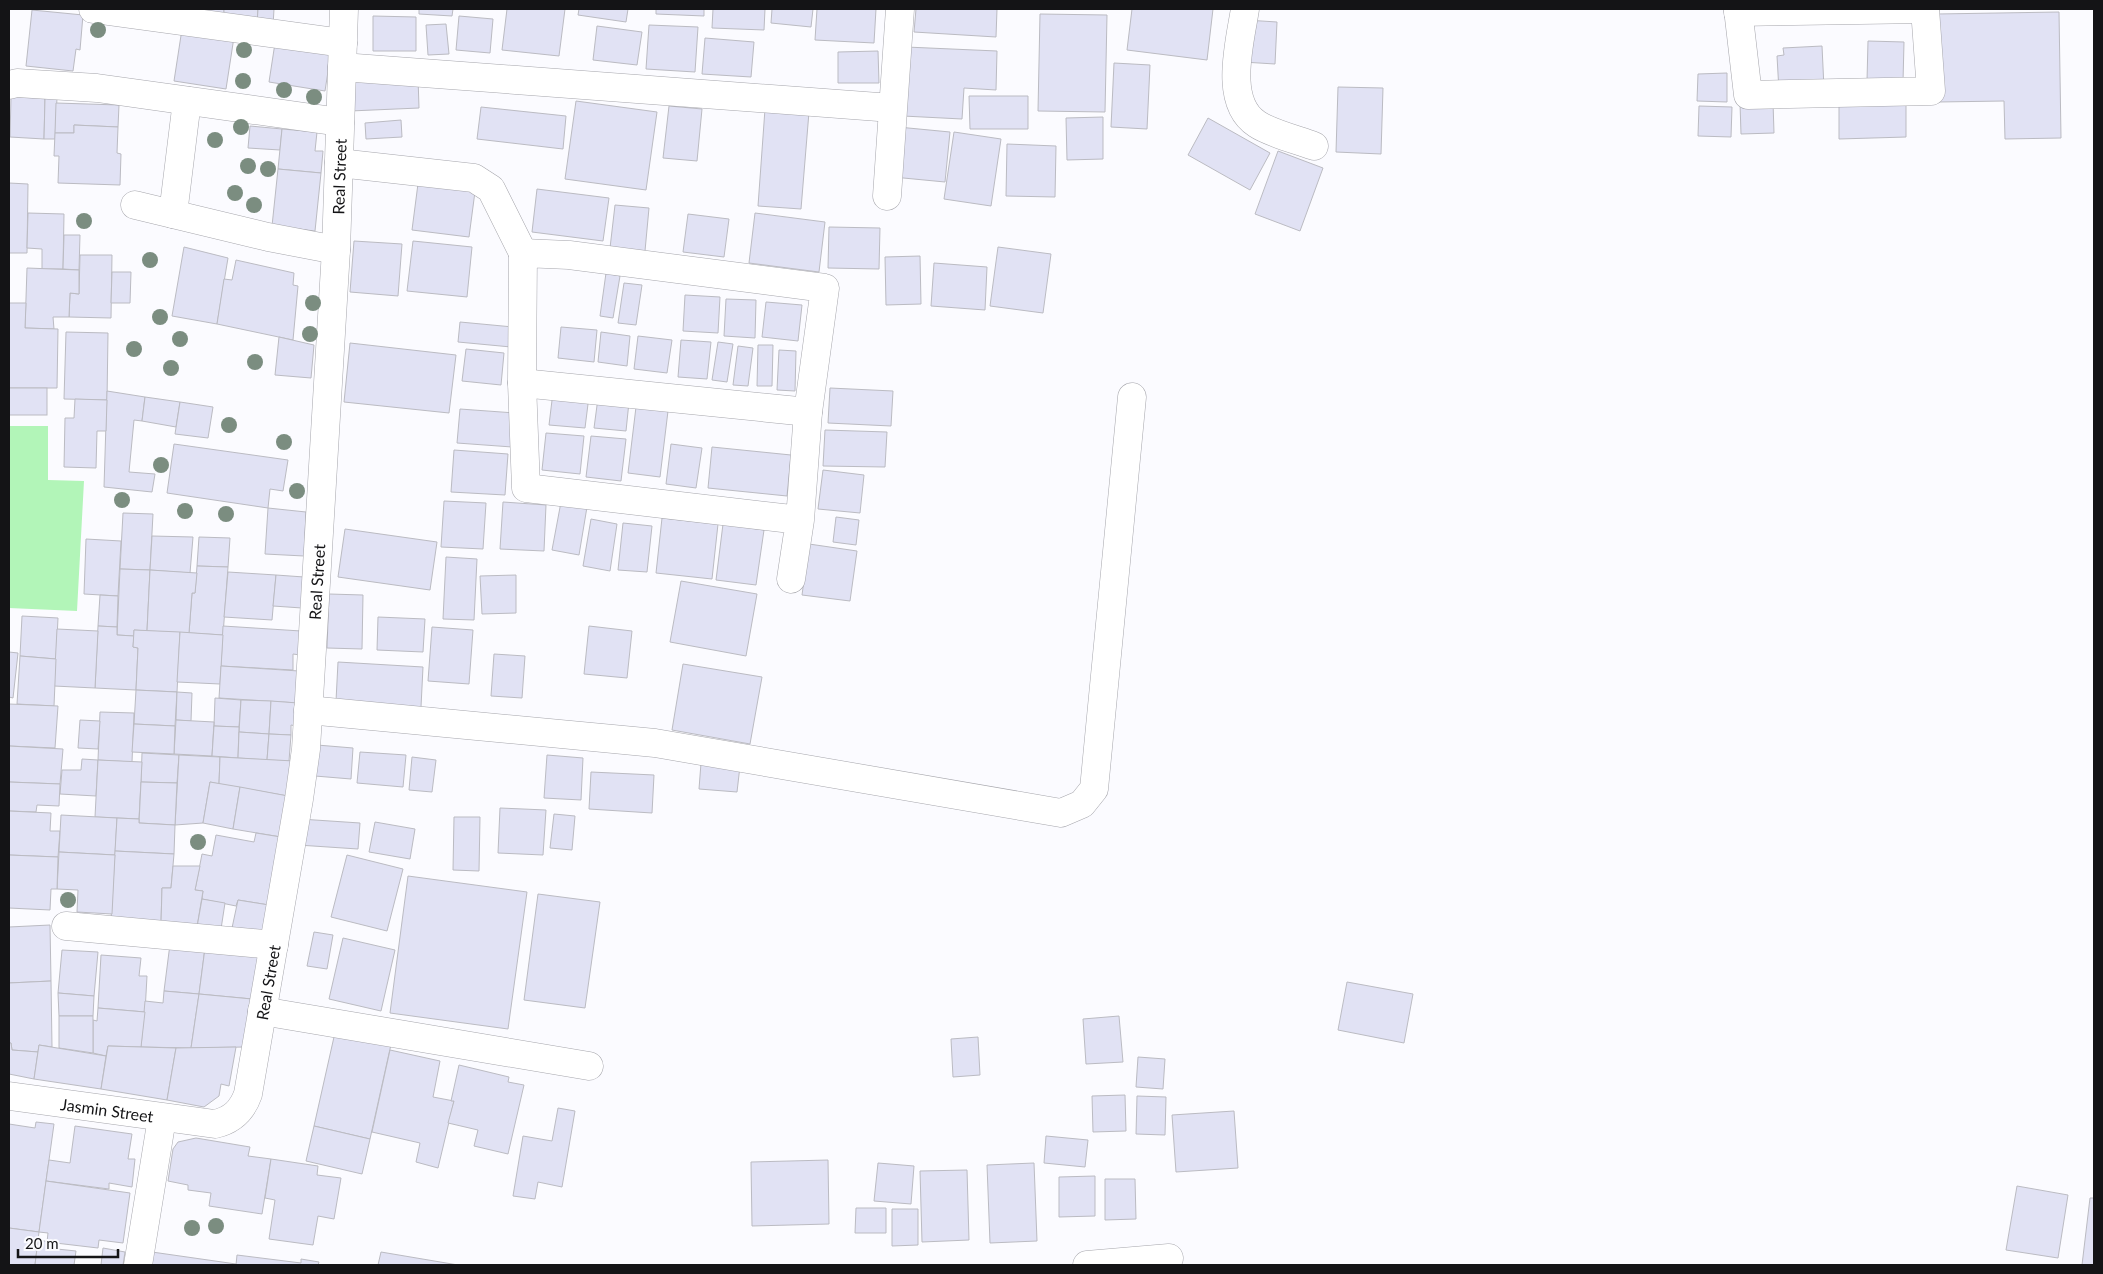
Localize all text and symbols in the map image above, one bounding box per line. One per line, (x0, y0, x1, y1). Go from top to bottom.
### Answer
street label: Real Street (328, 138, 349, 215)
street label: Real Street (304, 543, 328, 620)
street label: Real Street (251, 943, 283, 1021)
street label: Jasmin Street (59, 1094, 155, 1125)
scale bar (18, 1226, 118, 1258)
text: 20 m (25, 1234, 59, 1252)

